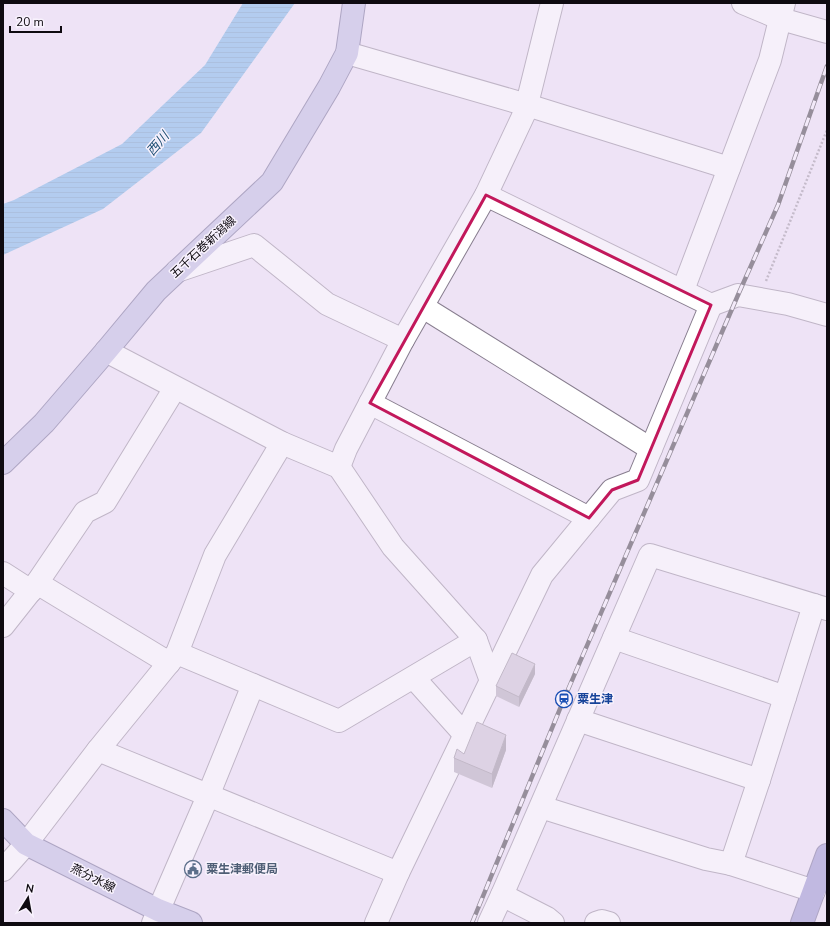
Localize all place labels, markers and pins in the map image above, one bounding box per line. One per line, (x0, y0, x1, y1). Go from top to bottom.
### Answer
station icon: 粟生津 (554, 689, 574, 709)
place label: 粟生津 (577, 691, 613, 707)
public building icon: 粟生津郵便局 (183, 859, 203, 879)
place label: 粟生津郵便局 (206, 861, 278, 877)

